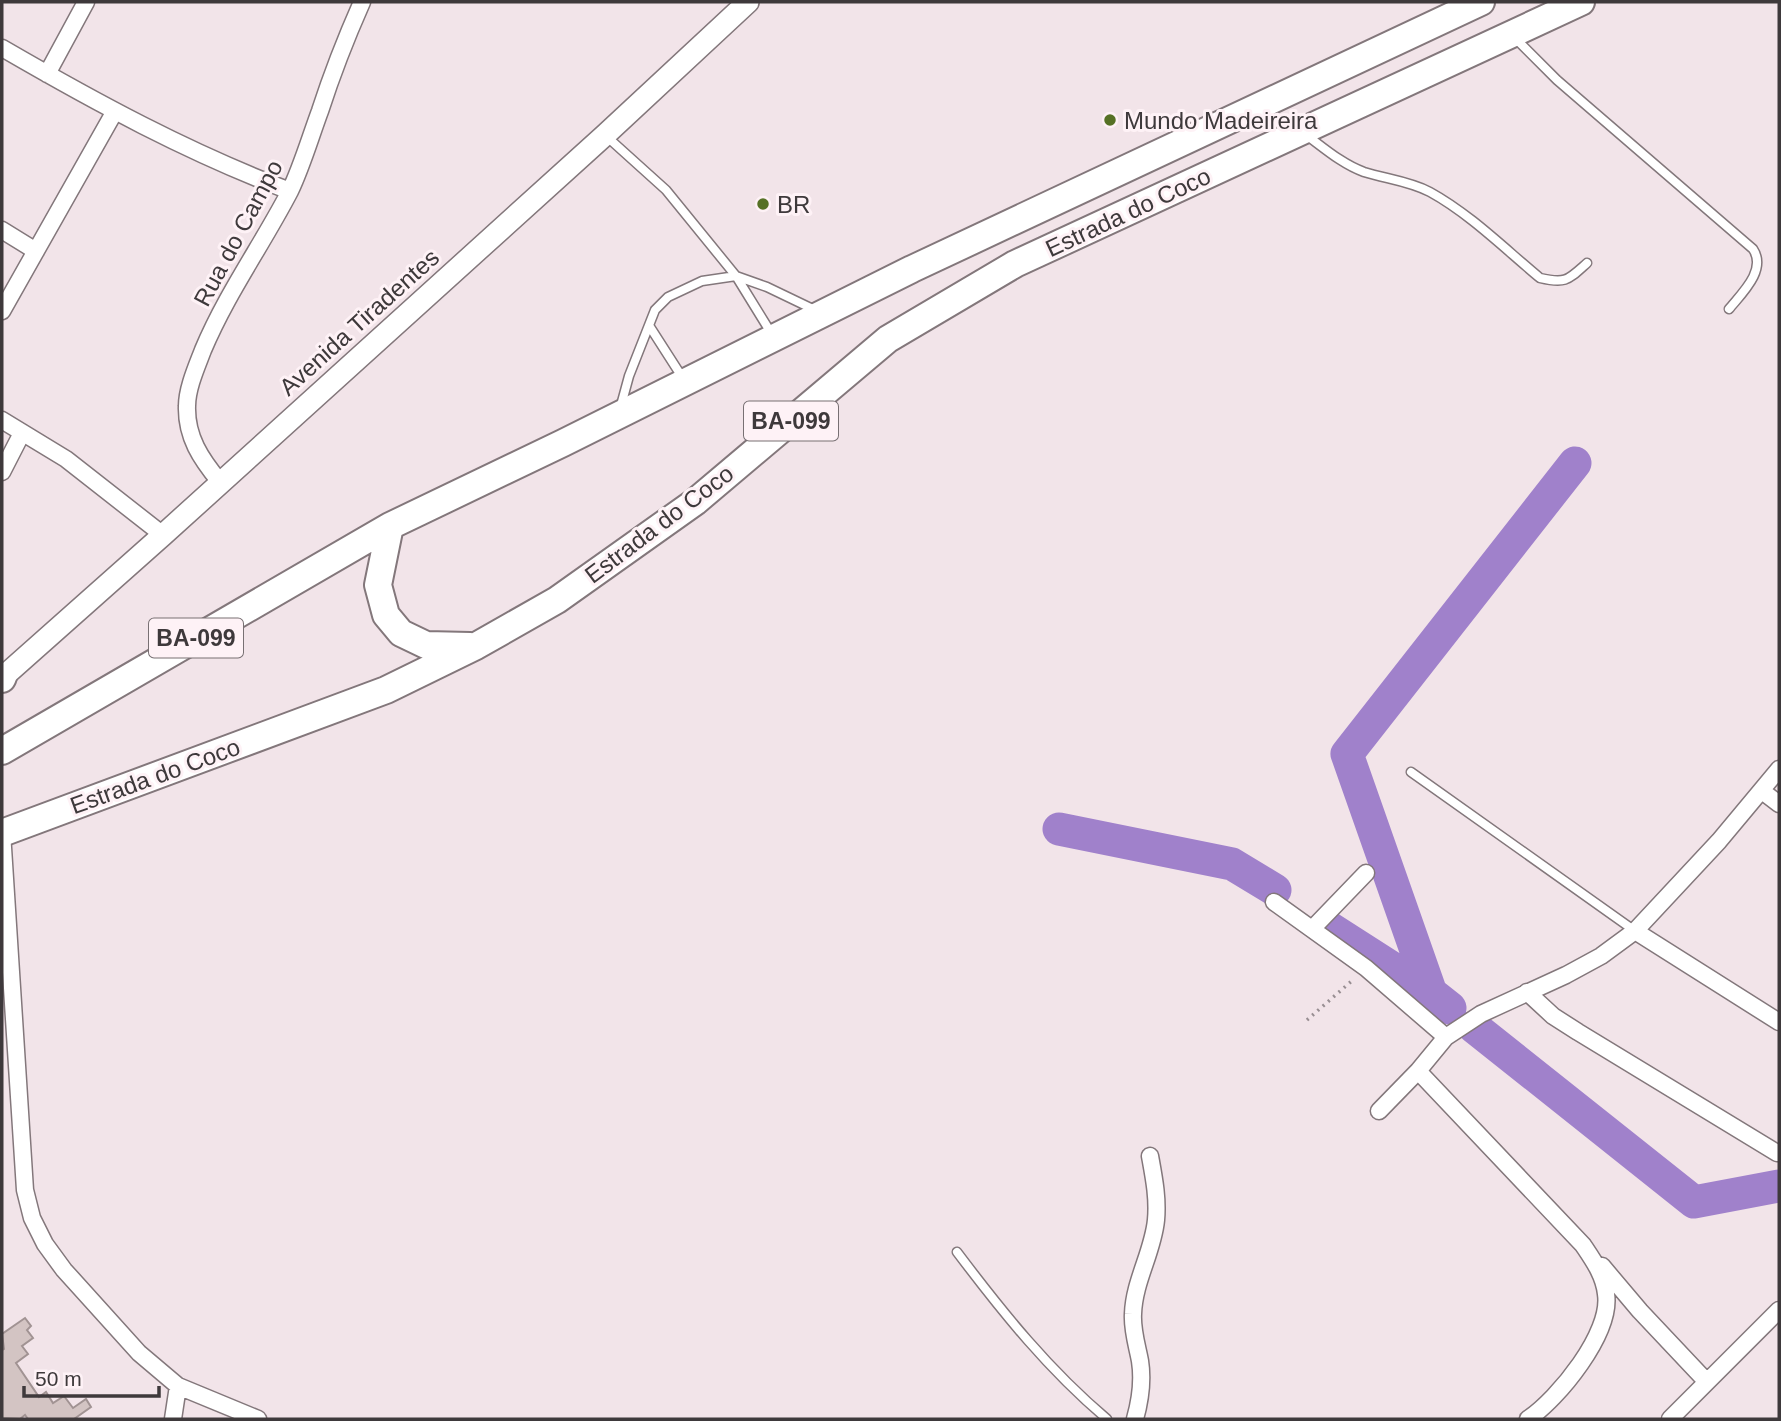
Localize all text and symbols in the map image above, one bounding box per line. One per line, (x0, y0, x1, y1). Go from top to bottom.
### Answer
place label: Mundo Madeireira (1124, 107, 1318, 134)
marker: Mundo Madeireira (1102, 112, 1118, 128)
street label: Rua do Campo (188, 155, 288, 311)
street label: Estrada do Coco (1041, 162, 1215, 262)
place label: BR (777, 191, 810, 218)
marker: BR (755, 196, 771, 212)
street label: Avenida Tiradentes (274, 243, 444, 401)
road number: BA-099 (744, 402, 838, 440)
street label: Estrada do Coco (579, 459, 739, 589)
road number: BA-099 (149, 618, 243, 658)
street label: Estrada do Coco (66, 733, 244, 819)
scale bar (24, 1354, 159, 1398)
text: 50 m (35, 1367, 82, 1390)

